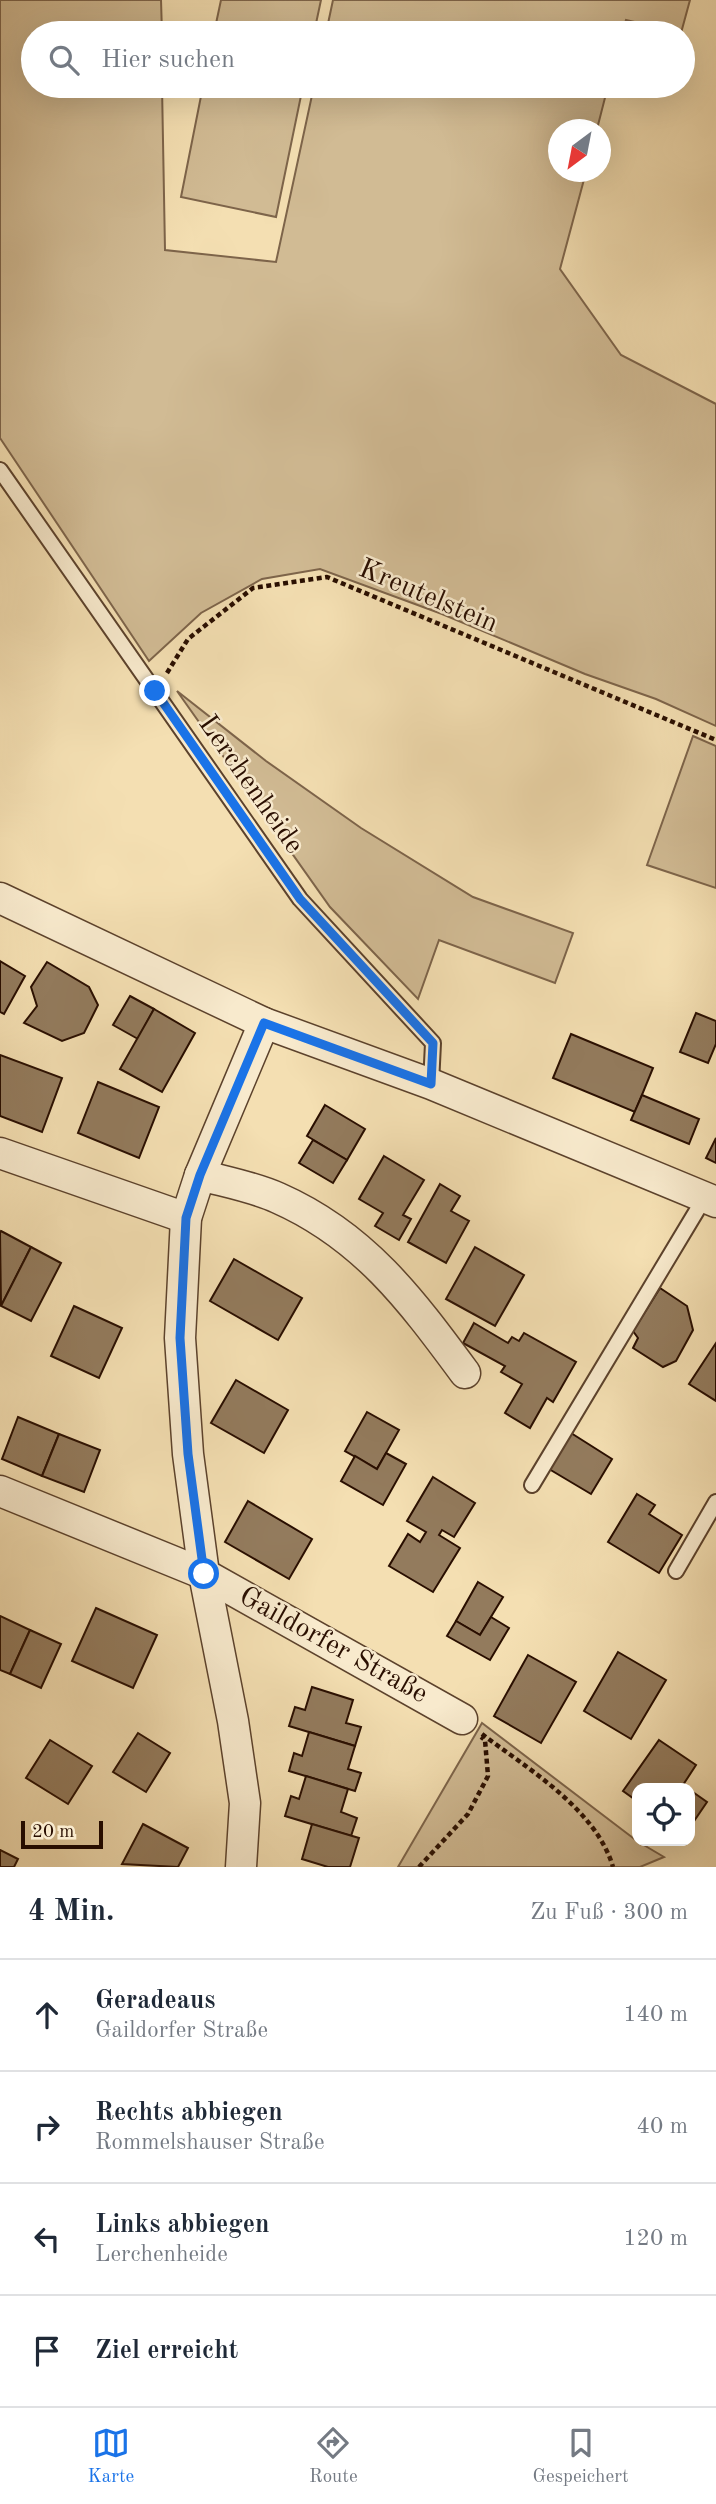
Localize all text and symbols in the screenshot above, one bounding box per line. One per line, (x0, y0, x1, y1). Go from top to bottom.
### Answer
search box (21, 21, 695, 98)
icon: search (45, 41, 83, 79)
text: Hier suchen (101, 47, 235, 73)
north arrow (548, 119, 611, 182)
street label: Kreutelstein (354, 555, 502, 639)
route end (139, 675, 170, 706)
street label: Lerchenheide (192, 711, 308, 859)
route start (188, 1558, 219, 1589)
street label: Gaildorfer Straße (234, 1583, 432, 1709)
map controls (632, 1783, 695, 1846)
button: locate (632, 1783, 695, 1846)
scale bar (21, 1818, 103, 1850)
text: 20 m (32, 1823, 74, 1842)
text: 4 Min. (28, 1897, 114, 1927)
text: Zu Fuß · 300 m (530, 1901, 688, 1924)
text: Geradeaus (95, 1988, 215, 2014)
icon: ahead (28, 1996, 66, 2034)
text: 140 m (623, 2003, 688, 2026)
text: Gaildorfer Straße (95, 2019, 268, 2042)
text: Rechts abbiegen (95, 2100, 283, 2126)
icon: right (28, 2108, 66, 2146)
text: 40 m (637, 2115, 688, 2138)
text: Rommelshauser Straße (95, 2131, 325, 2154)
text: Links abbiegen (95, 2212, 269, 2238)
icon: left (28, 2220, 66, 2258)
text: 120 m (623, 2227, 688, 2250)
text: Lerchenheide (95, 2243, 228, 2266)
icon: arrive (28, 2332, 66, 2370)
text: Ziel erreicht (95, 2338, 238, 2364)
tab: Karte (87, 2424, 134, 2489)
tab: Route (309, 2424, 358, 2489)
tab: Gespeichert (532, 2424, 629, 2489)

